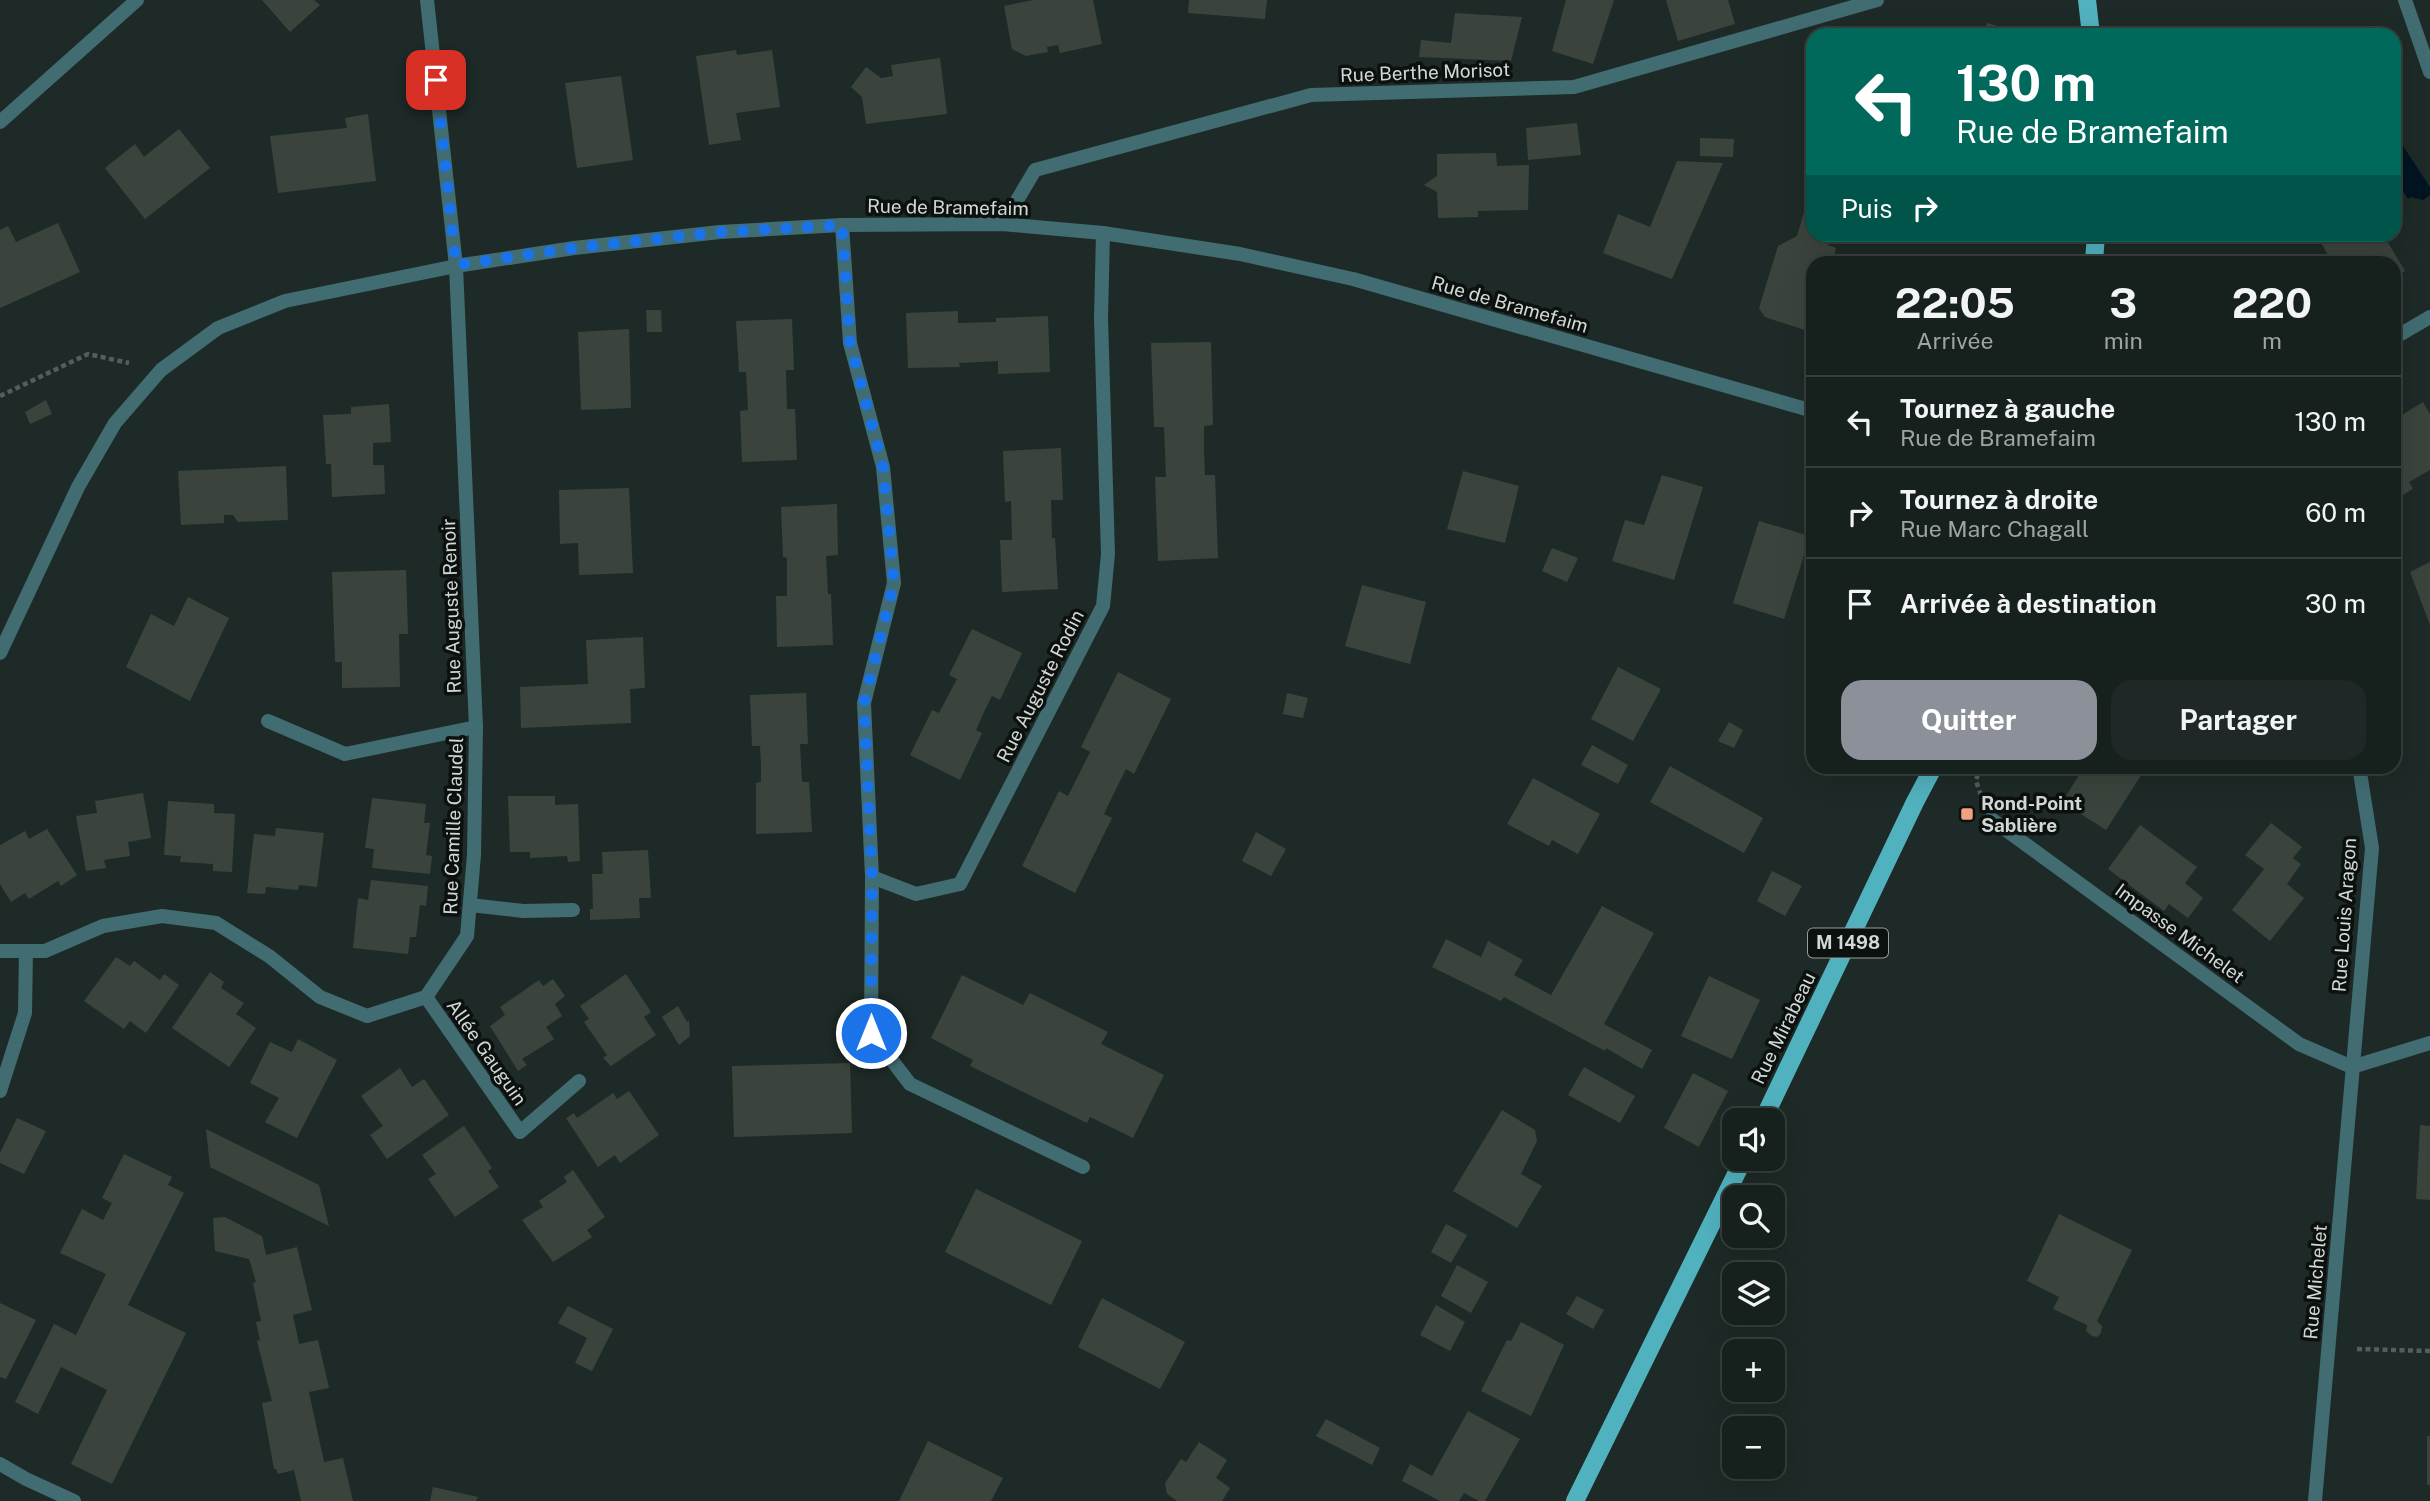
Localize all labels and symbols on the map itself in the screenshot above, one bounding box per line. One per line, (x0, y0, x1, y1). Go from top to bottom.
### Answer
pin (406, 50, 466, 110)
street label: Rue Berthe Morisot (1340, 58, 1510, 86)
street label: Rue de Bramefaim (867, 195, 1029, 219)
street label: Rue de Bramefaim (1429, 271, 1591, 337)
street label: Rue Auguste Renoir (437, 518, 465, 694)
street label: Rue Auguste Rodin (992, 606, 1088, 766)
street label: Rue Camille Claudel (439, 737, 467, 915)
place label: Rond-Point Sablière (1981, 792, 2082, 836)
marker: Rond-Point Sablière (1959, 806, 1975, 822)
street label: Rue Louis Aragon (2328, 837, 2360, 993)
street label: Impasse Michelet (2111, 879, 2249, 987)
road number: M 1498 (1808, 928, 1888, 958)
street label: Rue Mirabeau (1746, 968, 1820, 1088)
street label: Allée Gauguin (442, 995, 532, 1109)
position arrow (834, 996, 908, 1070)
street label: Rue Michelet (2299, 1224, 2331, 1340)

